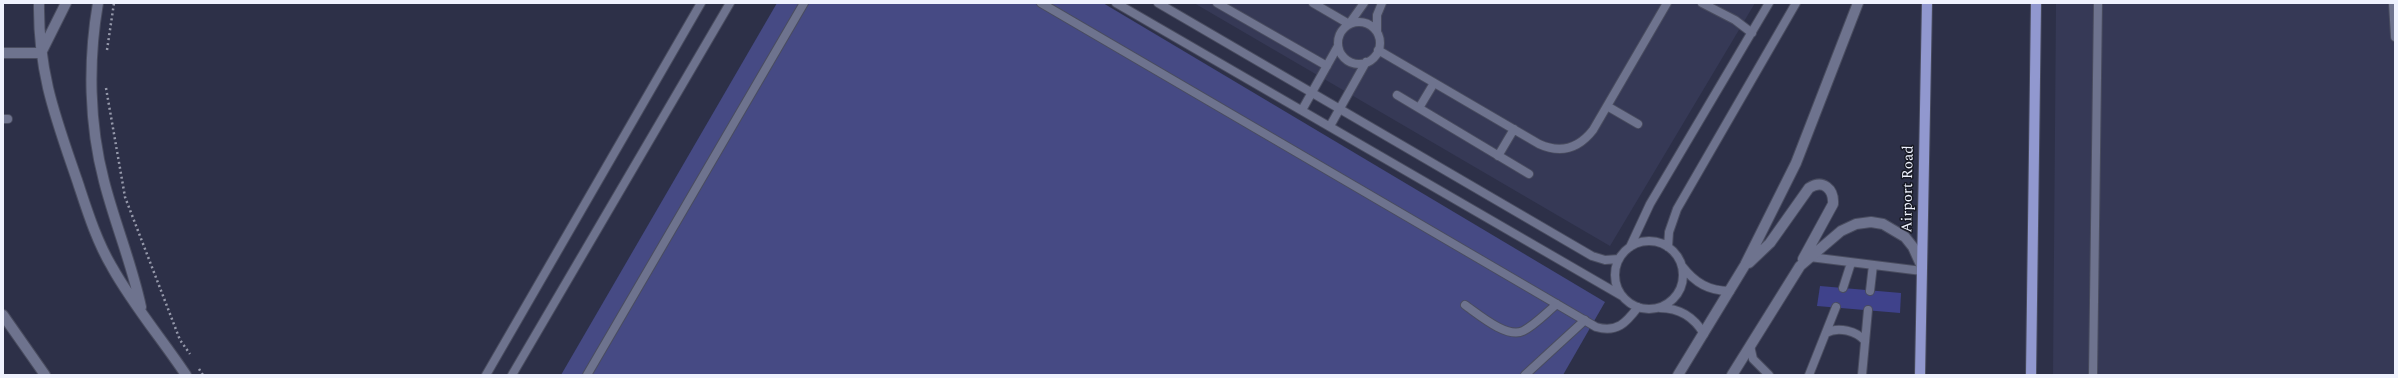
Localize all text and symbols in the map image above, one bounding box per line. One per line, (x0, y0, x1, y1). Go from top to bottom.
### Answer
street label: Airport Road (1899, 145, 1919, 233)

